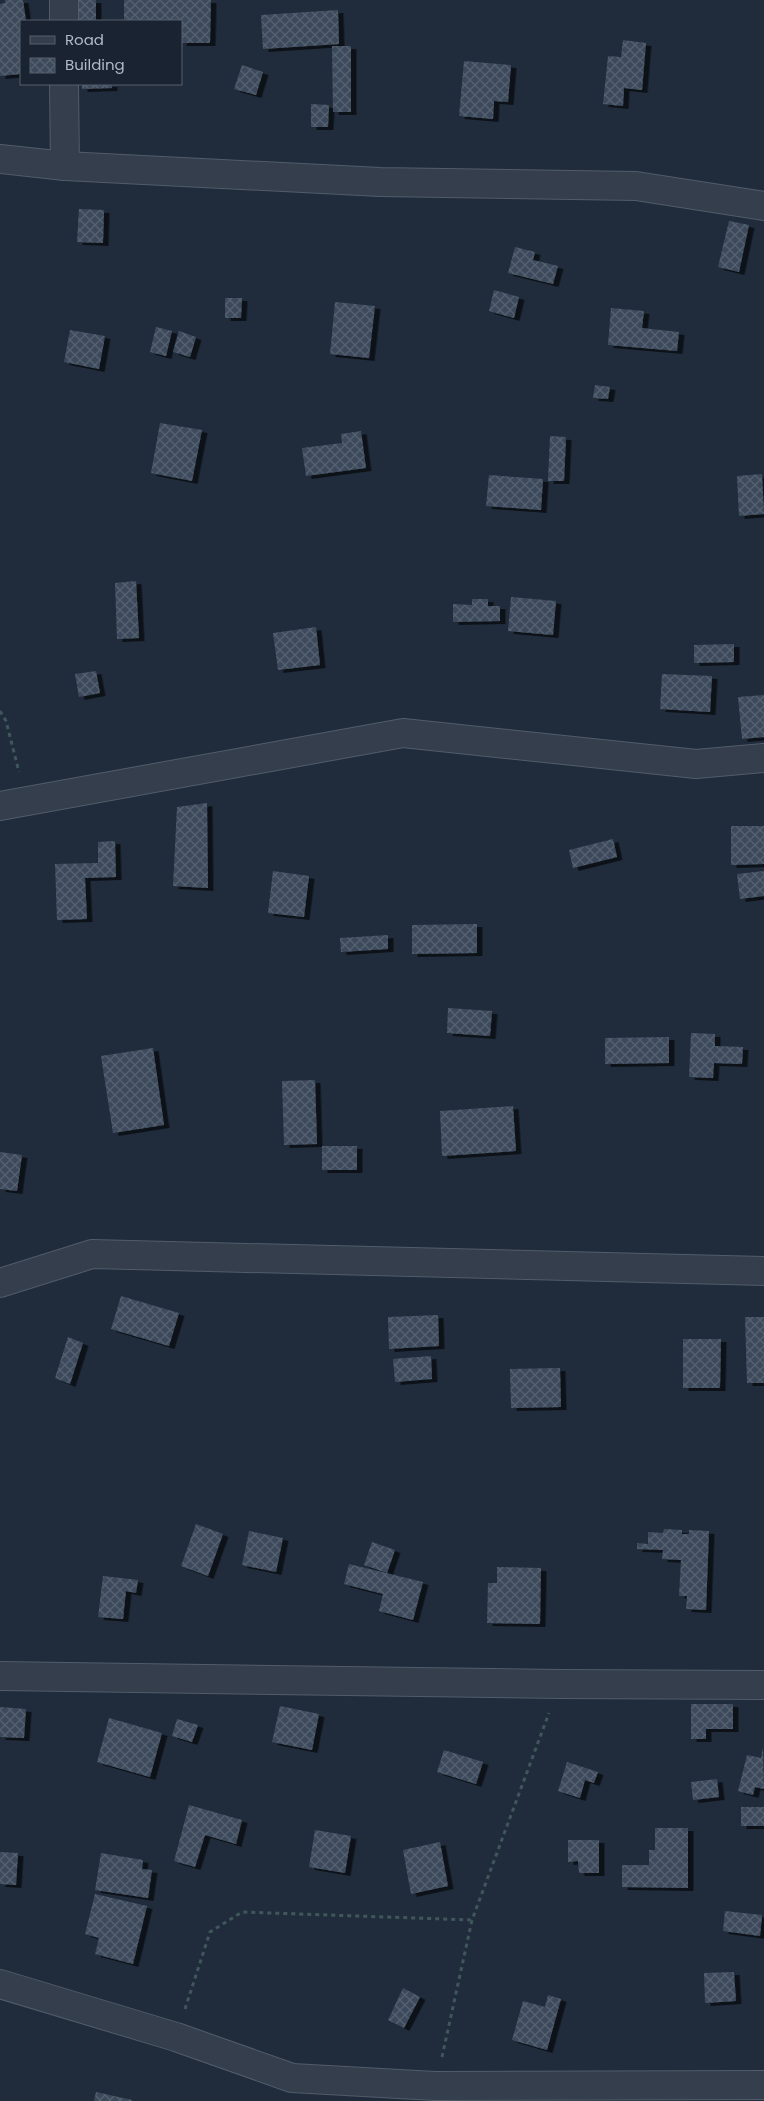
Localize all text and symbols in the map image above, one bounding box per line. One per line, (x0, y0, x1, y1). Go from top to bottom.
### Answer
legend (20, 20, 182, 85)
text: Road (65, 29, 104, 50)
text: Building (65, 54, 125, 75)

